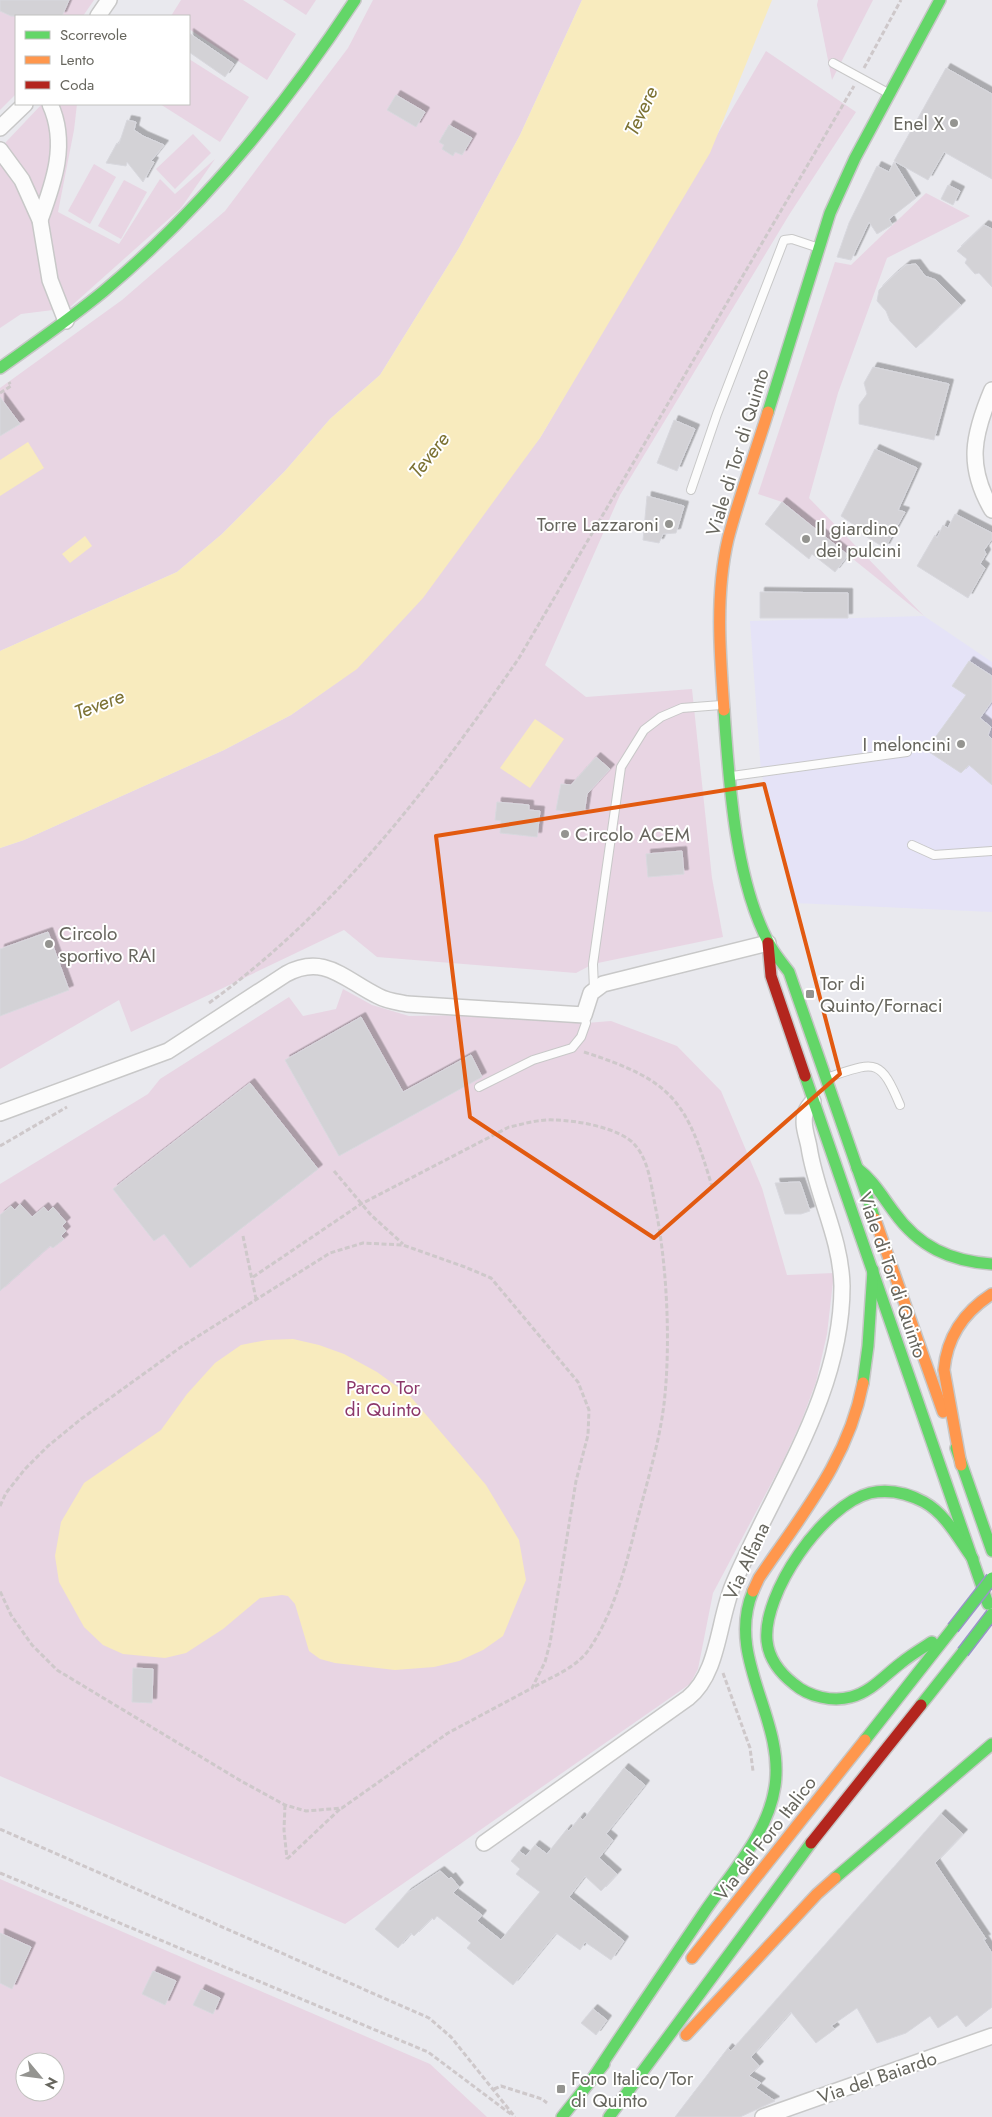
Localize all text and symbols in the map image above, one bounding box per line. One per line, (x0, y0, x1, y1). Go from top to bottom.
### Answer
legend (15, 15, 190, 105)
text: Scorrevole (60, 24, 127, 46)
text: Lento (60, 49, 94, 71)
text: Coda (60, 74, 94, 96)
water label: Tevere (617, 82, 665, 141)
place label: Enel X (893, 110, 944, 137)
marker: Enel X (948, 117, 960, 129)
street label: Viale di Tor di Quinto (699, 365, 776, 539)
water label: Tevere (402, 426, 457, 484)
place label: Torre Lazzaroni (537, 511, 659, 538)
place label: Il giardino dei pulcini (816, 515, 901, 564)
marker: Torre Lazzaroni (663, 518, 675, 530)
marker: Il giardino dei pulcini (800, 533, 812, 545)
water label: Tevere (70, 682, 128, 727)
place label: I meloncini (862, 731, 951, 758)
marker: I meloncini (955, 738, 967, 750)
place label: Circolo ACEM (575, 821, 690, 848)
marker: Circolo ACEM (559, 828, 571, 840)
place label: Circolo sportivo RAI (59, 920, 156, 969)
marker: Circolo sportivo RAI (43, 938, 55, 950)
place label: Tor di Quinto/Fornaci (820, 970, 943, 1019)
marker: Tor di Quinto/Fornaci (804, 988, 816, 1000)
street label: Viale di Tor di Quinto (851, 1189, 934, 1362)
park label: Parco Tor di Quinto (345, 1374, 421, 1423)
street label: Via Alfana (717, 1518, 776, 1604)
street label: Via del Foro Italico (708, 1770, 823, 1906)
street label: Via del Baiardo (814, 2044, 940, 2111)
north arrow (15, 2052, 65, 2102)
place label: Foro Italico/Tor di Quinto (571, 2065, 694, 2114)
text: N (40, 2074, 63, 2093)
marker: Foro Italico/Tor di Quinto (555, 2083, 567, 2095)

